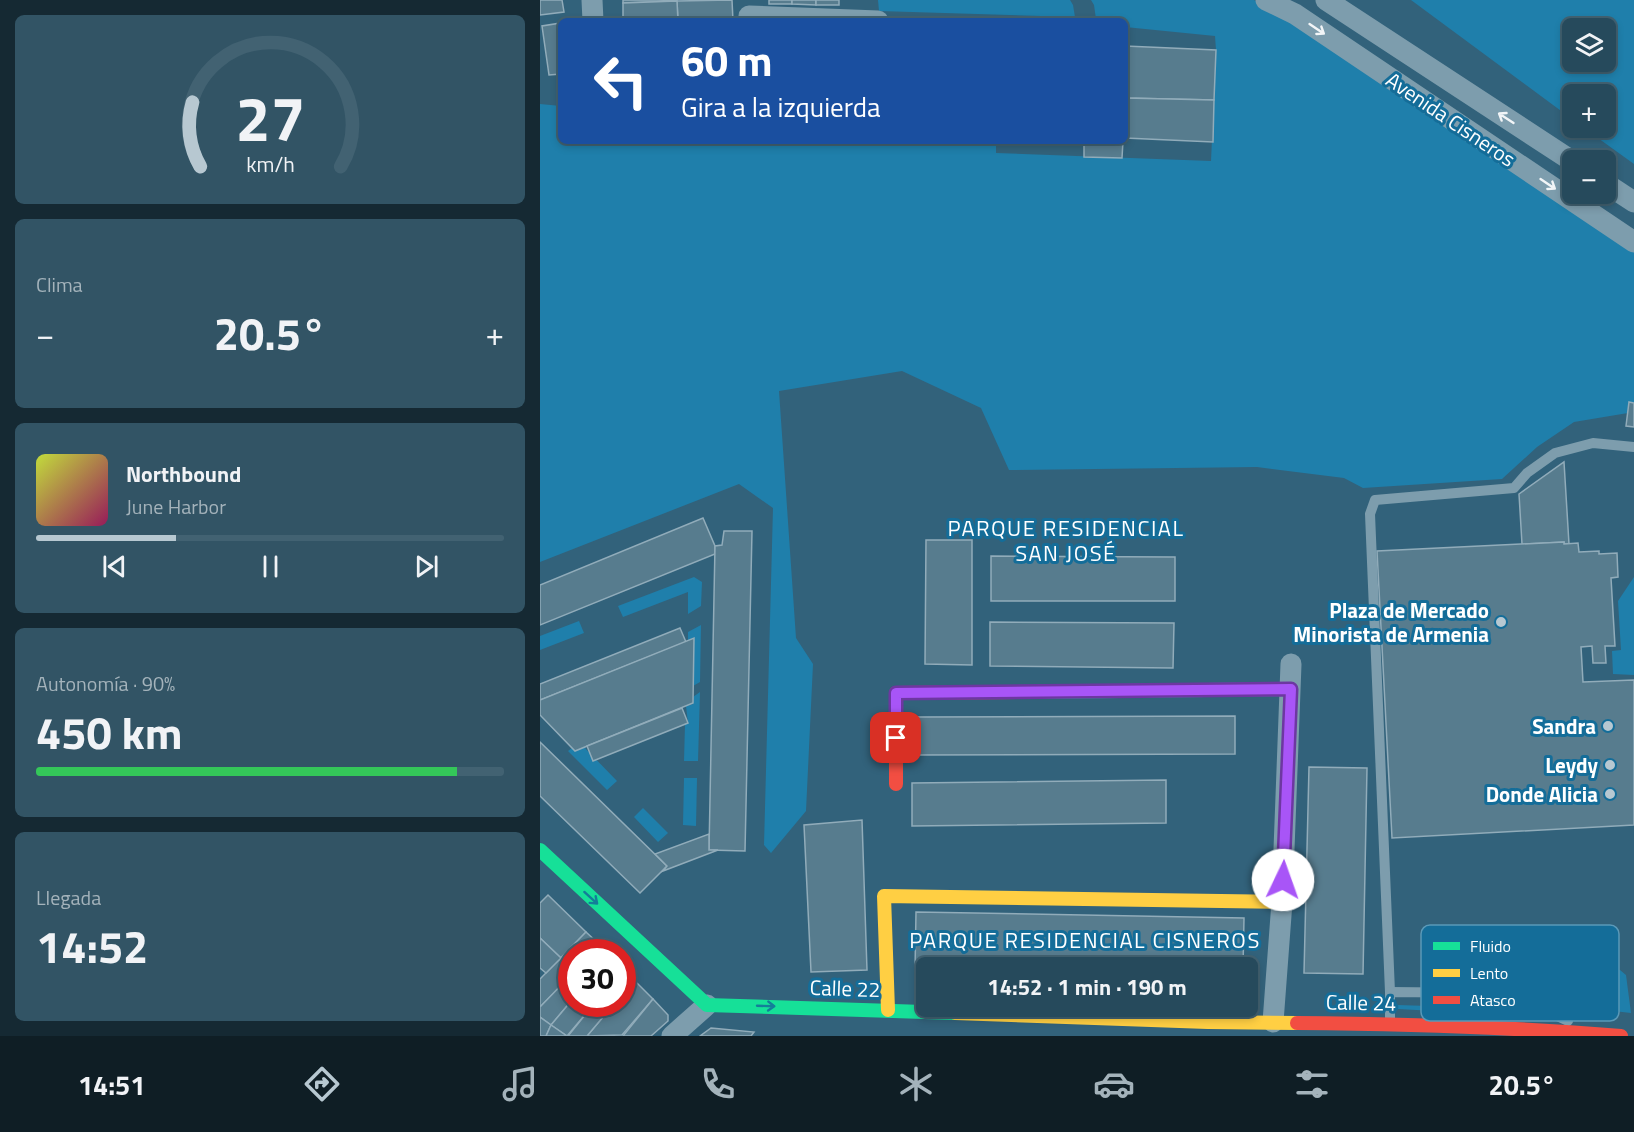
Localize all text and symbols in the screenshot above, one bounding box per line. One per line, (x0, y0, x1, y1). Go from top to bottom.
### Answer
map controls (1562, 18, 1616, 204)
button: layers (1562, 18, 1616, 72)
one-way arrow (1308, 22, 1325, 35)
text: 60 m (681, 28, 773, 92)
icon: left (582, 42, 660, 120)
street label: Avenida Cisneros (1380, 64, 1522, 174)
text: 27 (235, 70, 305, 165)
button: + (1562, 84, 1616, 138)
text: Gira a la izquierda (681, 86, 881, 127)
one-way arrow (1497, 111, 1514, 124)
text: km/h (246, 148, 294, 180)
button: − (1562, 150, 1616, 204)
one-way arrow (1540, 178, 1556, 190)
text: Clima (36, 269, 83, 300)
text: 20.5° (214, 299, 326, 367)
text: − (36, 309, 54, 359)
text: + (486, 309, 504, 359)
text: Northbound (126, 457, 241, 491)
text: June Harbor (126, 491, 226, 522)
district label: PARQUE RESIDENCIAL SAN JOSÉ (948, 511, 1184, 570)
icon: previous (98, 550, 131, 583)
icon: pause (254, 550, 287, 583)
icon: next (410, 550, 443, 583)
place label: Plaza de Mercado Minorista de Armenia (1293, 594, 1489, 650)
marker: Plaza de Mercado Minorista de Armenia (1494, 615, 1508, 629)
text: Autonomía · 90% (36, 668, 175, 699)
text: 450 km (36, 698, 182, 766)
place label: Sandra (1532, 710, 1596, 742)
pin (870, 712, 921, 763)
marker: Sandra (1601, 719, 1615, 733)
icon: arrive (879, 721, 912, 754)
place label: Leydy (1545, 749, 1598, 781)
marker: Leydy (1603, 758, 1617, 772)
place label: Donde Alicia (1486, 778, 1598, 810)
marker: Donde Alicia (1603, 787, 1617, 801)
position arrow (1251, 848, 1315, 912)
text: Llegada (36, 882, 101, 913)
one-way arrow (583, 891, 598, 905)
text: 14:52 (36, 912, 148, 980)
district label: PARQUE RESIDENCIAL CISNEROS (909, 923, 1261, 957)
legend (1421, 925, 1619, 1021)
text: Fluido (1470, 934, 1511, 958)
speed limit sign: 30 (558, 939, 636, 1017)
text: Lento (1470, 961, 1508, 985)
text: 14:52 · 1 min · 190 m (987, 970, 1187, 1004)
street label: Calle 22 (809, 971, 881, 1005)
street label: Calle 24 (1326, 985, 1396, 1019)
text: Atasco (1470, 988, 1516, 1012)
one-way arrow (755, 1001, 775, 1012)
icon: directions (301, 1063, 343, 1105)
icon: music (499, 1063, 541, 1105)
icon: phone (697, 1063, 739, 1105)
icon: climate (895, 1063, 937, 1105)
icon: car (1093, 1063, 1135, 1105)
icon: filters (1291, 1063, 1333, 1105)
text: 14:51 (78, 1064, 145, 1105)
text: 20.5° (1489, 1064, 1556, 1105)

